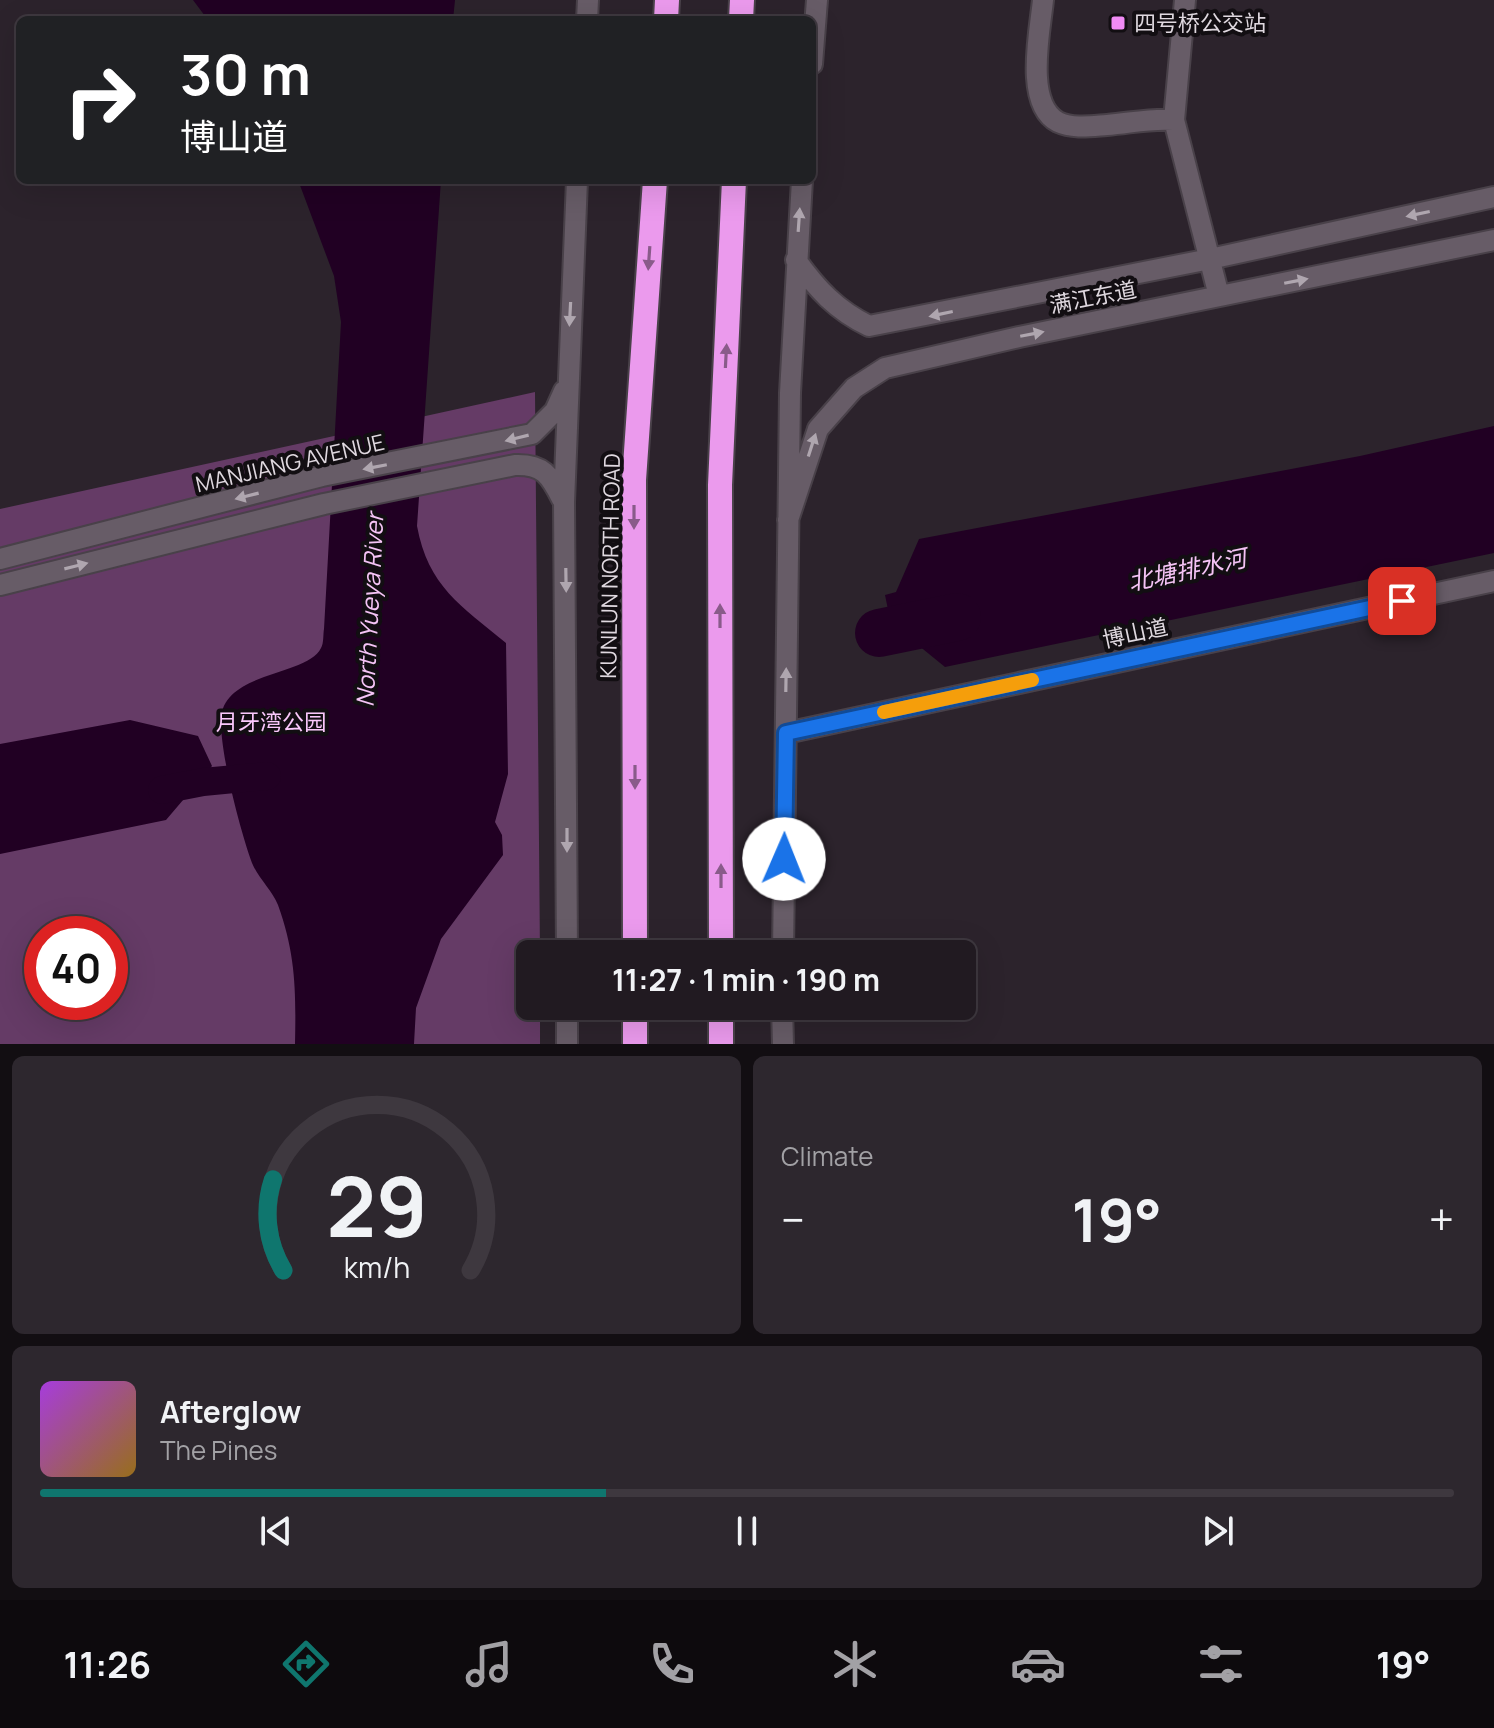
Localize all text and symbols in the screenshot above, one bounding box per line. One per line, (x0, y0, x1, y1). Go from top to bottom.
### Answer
place label: 四号桥公交站 (1134, 8, 1266, 38)
marker: 四号桥公交站 (1109, 14, 1127, 32)
text: 30 m (180, 35, 311, 112)
icon: right (48, 48, 152, 152)
text: 博山道 (180, 112, 288, 161)
one-way arrow (793, 207, 806, 232)
one-way arrow (1405, 208, 1430, 221)
one-way arrow (643, 246, 656, 271)
street label: 满江东道 (1047, 274, 1139, 320)
one-way arrow (1283, 274, 1308, 286)
one-way arrow (564, 302, 577, 327)
one-way arrow (929, 308, 954, 321)
one-way arrow (1020, 327, 1045, 340)
one-way arrow (719, 343, 732, 368)
street label: MANJIANG AVENUE (193, 427, 387, 499)
one-way arrow (505, 432, 530, 444)
one-way arrow (807, 433, 819, 457)
street label: KUNLUN NORTH ROAD (593, 453, 627, 679)
one-way arrow (362, 461, 387, 473)
one-way arrow (234, 490, 259, 502)
one-way arrow (628, 505, 640, 530)
water label: North Yueya River (347, 509, 391, 708)
water label: 北塘排水河 (1125, 540, 1253, 598)
one-way arrow (63, 560, 88, 572)
pin (1368, 567, 1436, 635)
one-way arrow (559, 568, 572, 593)
icon: arrive (1380, 579, 1424, 623)
one-way arrow (714, 603, 726, 628)
street label: 博山道 (1100, 611, 1170, 655)
one-way arrow (780, 667, 792, 692)
park label: 月牙湾公园 (216, 707, 326, 737)
one-way arrow (628, 765, 641, 790)
position arrow (742, 817, 826, 901)
one-way arrow (561, 828, 573, 853)
one-way arrow (715, 863, 727, 888)
speed limit sign: 40 (24, 916, 128, 1020)
text: 11:27 · 1 min · 190 m (612, 959, 880, 1000)
text: Climate (781, 1138, 873, 1174)
text: 29 (326, 1148, 427, 1262)
text: 19° (1071, 1178, 1162, 1260)
text: − (781, 1189, 805, 1249)
text: + (1429, 1189, 1454, 1249)
text: km/h (343, 1248, 410, 1287)
text: Afterglow (160, 1391, 301, 1432)
text: The Pines (160, 1432, 277, 1468)
icon: previous (254, 1509, 298, 1553)
icon: pause (725, 1509, 769, 1553)
icon: next (1196, 1509, 1240, 1553)
icon: directions (278, 1636, 334, 1692)
icon: music (461, 1636, 517, 1692)
icon: phone (644, 1636, 700, 1692)
icon: climate (827, 1636, 883, 1692)
icon: car (1010, 1636, 1066, 1692)
icon: filters (1193, 1636, 1249, 1692)
text: 11:26 (63, 1640, 151, 1689)
text: 19° (1376, 1640, 1430, 1689)

